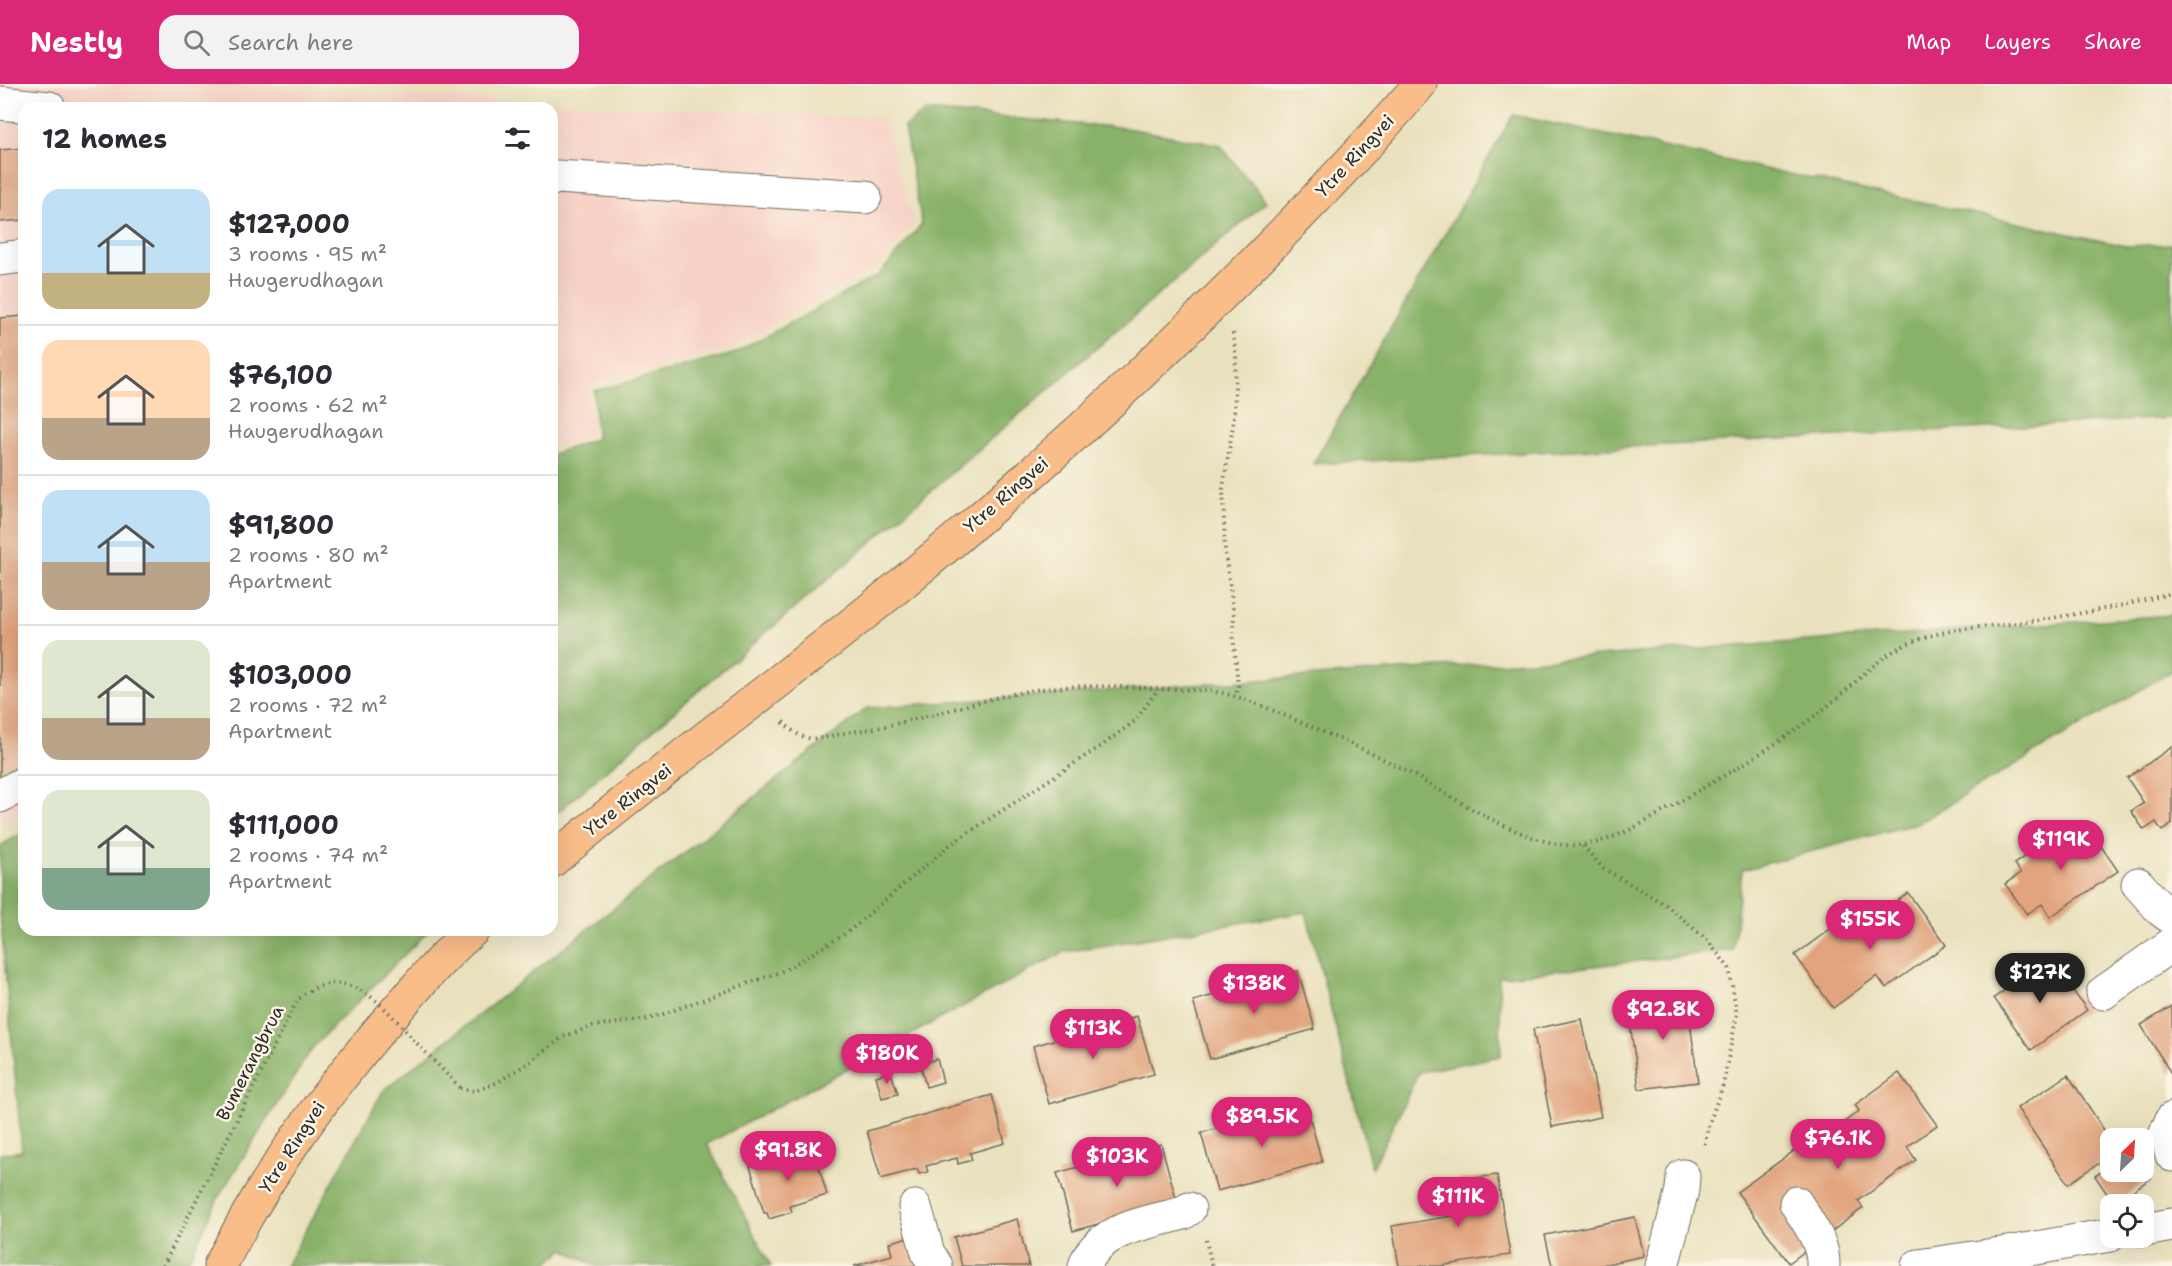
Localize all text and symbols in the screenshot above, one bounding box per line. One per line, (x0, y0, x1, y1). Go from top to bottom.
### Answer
search box (159, 15, 579, 69)
text: Nestly (30, 23, 123, 61)
icon: search (180, 26, 213, 59)
text: Search here (228, 28, 354, 57)
text: Map (1906, 28, 1951, 56)
text: Layers (1984, 28, 2051, 56)
text: Share (2084, 28, 2142, 56)
street label: Ytre Ringvei (1310, 109, 1400, 203)
text: 12 homes (42, 121, 167, 156)
icon: filters (501, 122, 534, 155)
text: $127,000 (228, 206, 350, 241)
icon: home (90, 213, 162, 285)
text: 3 rooms · 95 m² (228, 241, 387, 267)
text: Haugerudhagan (228, 267, 383, 293)
text: $76,100 (228, 357, 333, 392)
icon: home (90, 364, 162, 436)
text: 2 rooms · 62 m² (228, 392, 388, 418)
text: Haugerudhagan (228, 418, 383, 444)
street label: Ytre Ringvei (958, 451, 1054, 539)
text: $91,800 (228, 507, 334, 542)
icon: home (90, 514, 162, 586)
text: 2 rooms · 80 m² (228, 542, 389, 568)
text: Apartment (228, 568, 332, 594)
text: $103,000 (228, 657, 352, 692)
icon: home (90, 664, 162, 736)
text: 2 rooms · 72 m² (228, 692, 387, 718)
text: Apartment (228, 718, 332, 744)
street label: Ytre Ringvei (579, 758, 677, 842)
text: $111,000 (228, 807, 339, 842)
icon: home (90, 814, 162, 886)
pin: $119K (2019, 820, 2103, 871)
text: $119K (2032, 826, 2090, 852)
text: 2 rooms · 74 m² (228, 842, 388, 868)
text: Apartment (228, 868, 332, 894)
pin: $155K (1828, 900, 1912, 951)
text: $155K (1840, 906, 1900, 932)
pin: $127K (1998, 953, 2082, 1004)
text: $127K (2009, 959, 2071, 985)
pin: $138K (1212, 964, 1296, 1015)
text: $138K (1222, 970, 1286, 996)
pin: $92.8K (1614, 990, 1712, 1041)
text: $92.8K (1626, 996, 1700, 1022)
street label: Bumerangbrua (211, 1001, 289, 1125)
pin: $113K (1051, 1009, 1135, 1060)
text: $113K (1064, 1015, 1122, 1041)
pin: $180K (845, 1034, 929, 1085)
text: $180K (855, 1040, 919, 1066)
street label: Ytre Ringvei (253, 1096, 331, 1198)
pin: $89.5K (1213, 1097, 1311, 1148)
text: $89.5K (1225, 1103, 1299, 1129)
pin: $76.1K (1789, 1119, 1887, 1170)
text: $76.1K (1804, 1125, 1872, 1151)
north arrow (2100, 1128, 2154, 1182)
map controls (2100, 1128, 2154, 1248)
pin: $91.8K (739, 1131, 837, 1182)
text: $91.8K (754, 1137, 822, 1163)
pin: $103K (1075, 1137, 1159, 1188)
text: $103K (1086, 1143, 1148, 1169)
pin: $111K (1416, 1177, 1500, 1228)
text: $111K (1432, 1183, 1485, 1209)
button: locate (2100, 1194, 2154, 1248)

